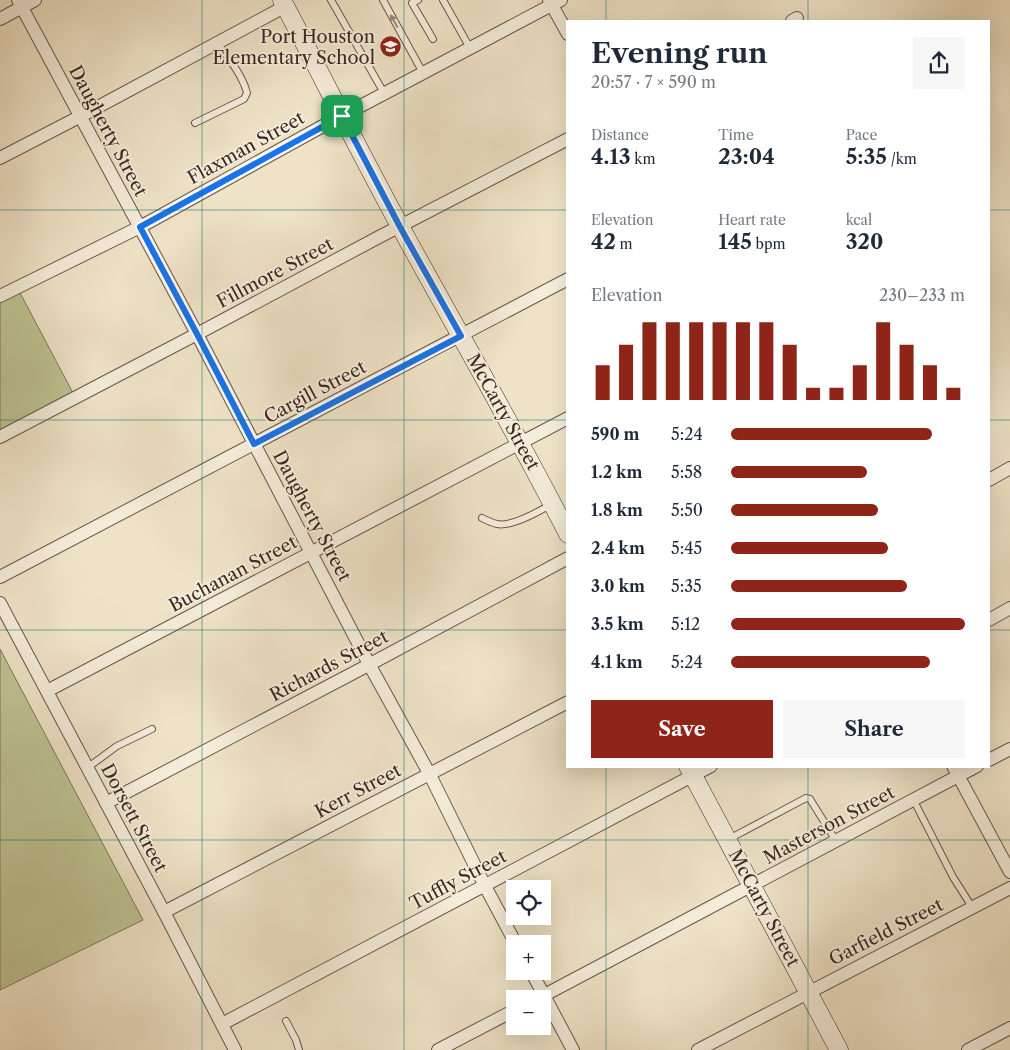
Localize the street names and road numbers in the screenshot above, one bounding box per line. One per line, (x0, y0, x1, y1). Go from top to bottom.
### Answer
street label: Daugherty Street (64, 62, 152, 201)
street label: Flaxman Street (184, 106, 309, 189)
street label: Fillmore Street (213, 233, 338, 313)
street label: McCarty Street (462, 350, 544, 475)
street label: Cargill Street (260, 356, 370, 428)
street label: Daugherty Street (268, 447, 356, 586)
street label: Buchanan Street (165, 531, 301, 617)
street label: Richards Street (266, 625, 392, 706)
street label: Kerr Street (311, 759, 405, 823)
street label: Dorsett Street (96, 760, 172, 877)
street label: Masterson Street (760, 781, 899, 869)
street label: Tuffly Street (406, 845, 511, 915)
street label: McCarty Street (724, 846, 804, 971)
street label: Garfield Street (825, 894, 947, 970)

